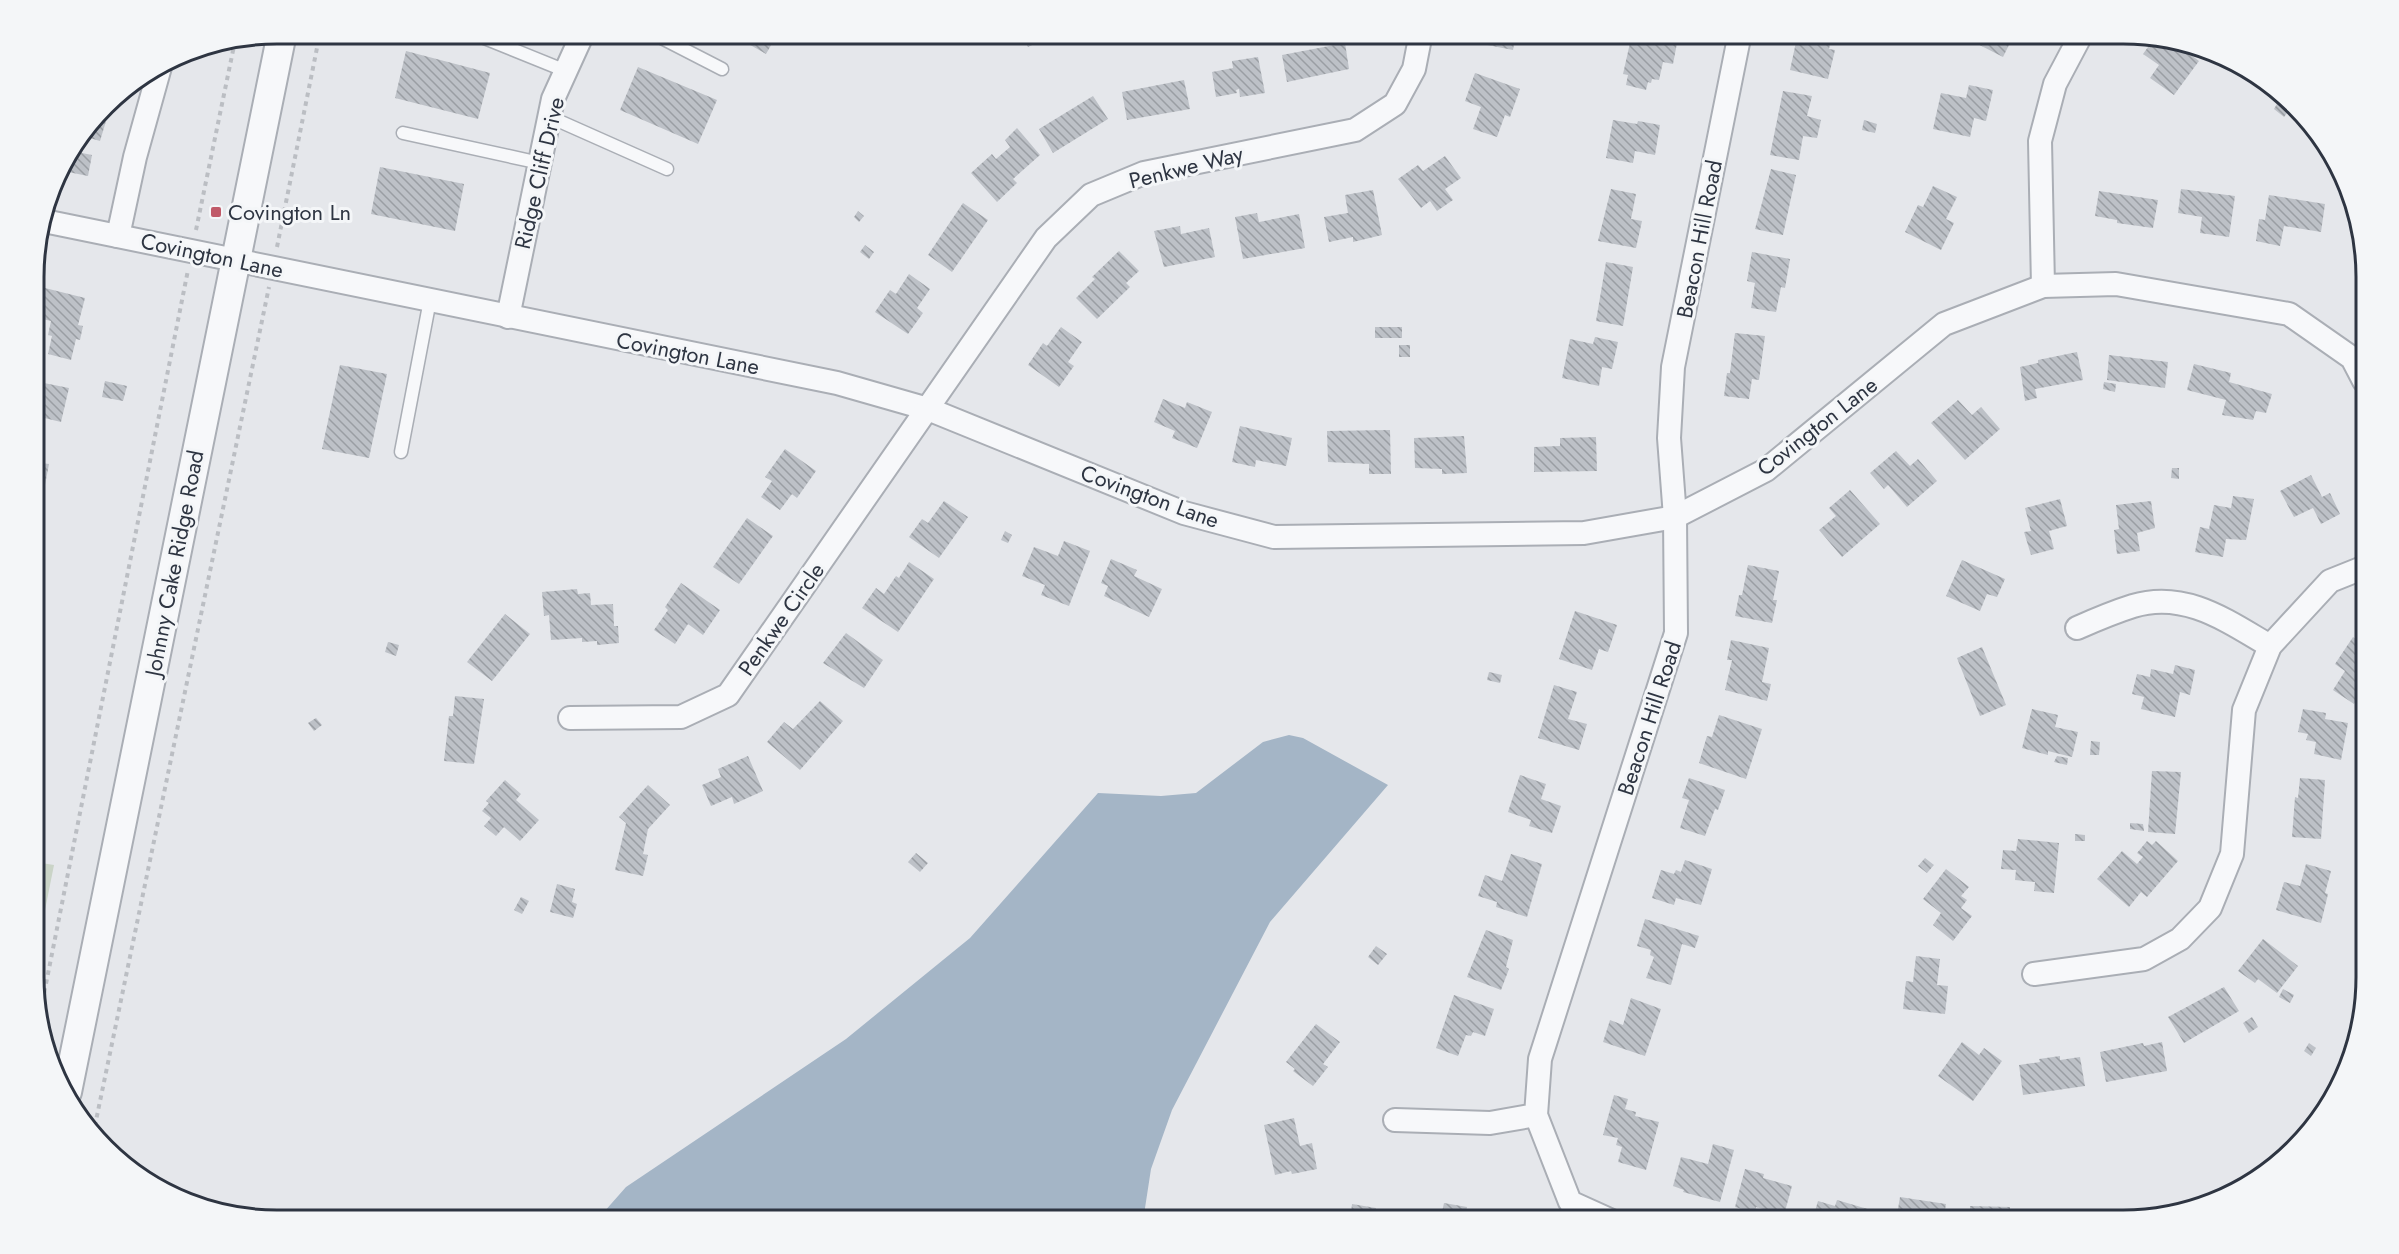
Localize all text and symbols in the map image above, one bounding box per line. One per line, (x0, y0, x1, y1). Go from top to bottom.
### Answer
street label: Ridge Cliff Drive (506, 94, 572, 252)
street label: Penkwe Way (1126, 137, 1247, 197)
street label: Beacon Hill Road (1668, 157, 1730, 321)
place label: Covington Ln (228, 196, 351, 228)
marker: Covington Ln (209, 205, 223, 219)
street label: Covington Lane (138, 224, 286, 286)
street label: Covington Lane (614, 323, 762, 383)
street label: Covington Lane (1750, 369, 1884, 483)
street label: Johnny Cake Ridge Road (136, 447, 212, 682)
street label: Covington Lane (1076, 456, 1224, 536)
street label: Penkwe Circle (730, 556, 832, 682)
street label: Beacon Hill Road (1609, 637, 1689, 799)

